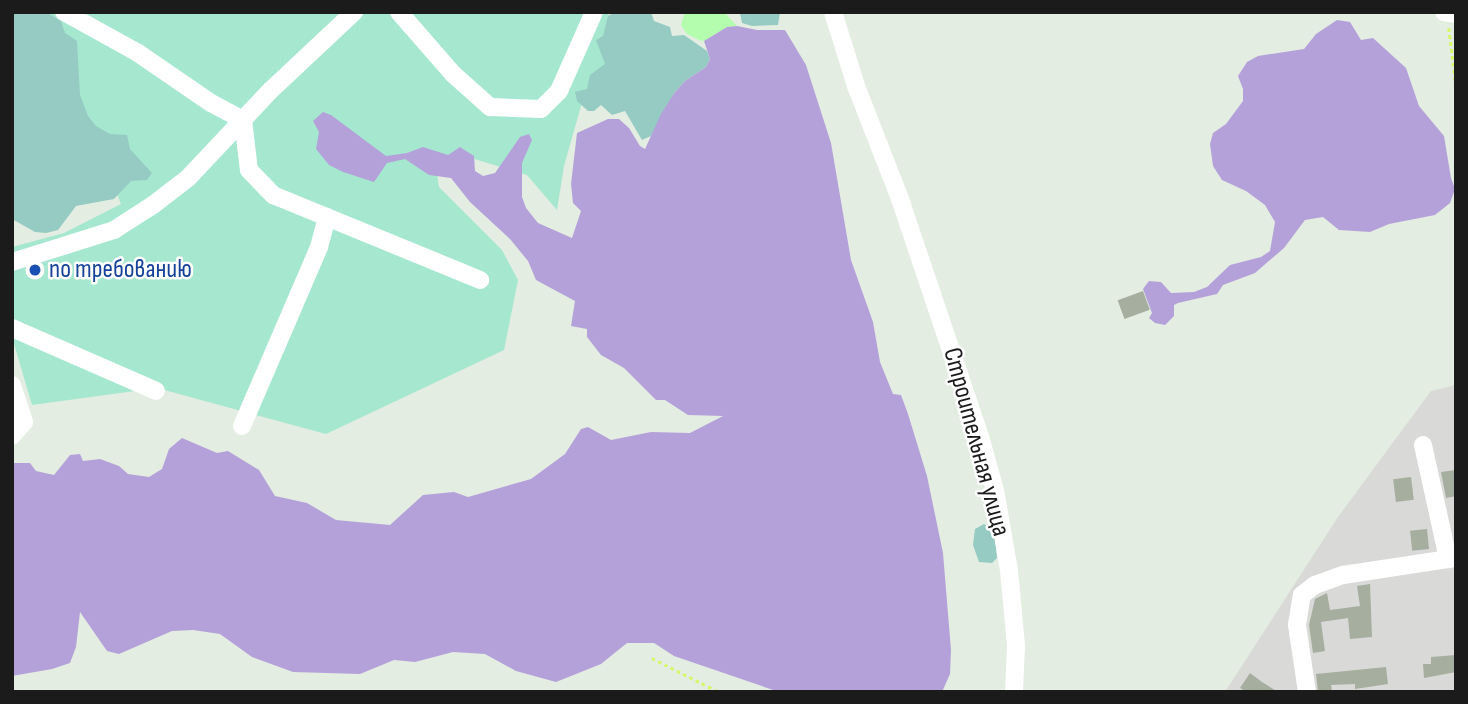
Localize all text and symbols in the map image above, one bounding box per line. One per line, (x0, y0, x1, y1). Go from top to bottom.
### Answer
place label: по требованию (49, 254, 192, 286)
marker: по требованию (27, 262, 43, 278)
street label: Строительная улица (936, 344, 1016, 540)

